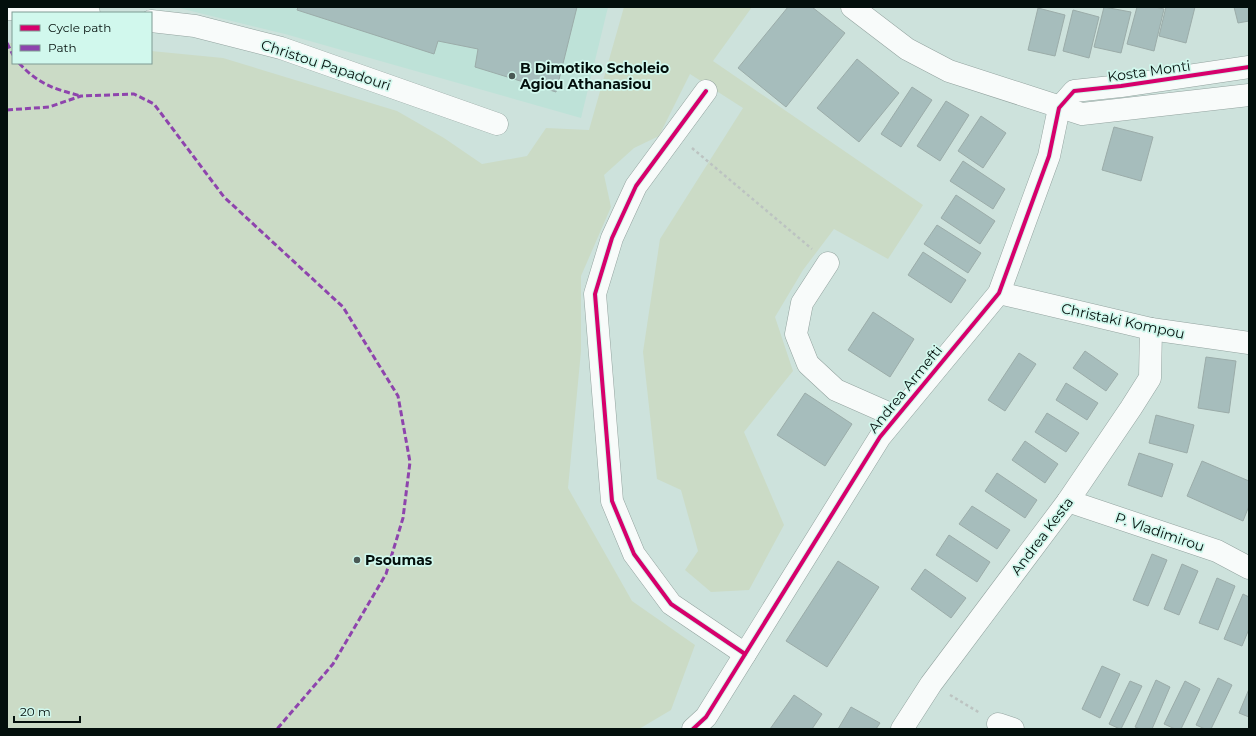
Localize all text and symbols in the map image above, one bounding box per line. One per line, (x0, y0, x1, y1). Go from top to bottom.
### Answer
legend (12, 12, 152, 64)
text: Cycle path (48, 20, 111, 35)
street label: Christou Papadouri (259, 35, 393, 95)
text: Path (48, 40, 77, 55)
street label: Kosta Monti (1106, 56, 1192, 86)
place label: B Dimotiko Scholeio Agiou Athanasiou (519, 59, 669, 93)
marker: B Dimotiko Scholeio Agiou Athanasiou (507, 71, 517, 81)
street label: Christaki Kompou (1060, 299, 1186, 343)
street label: Andrea Armefti (864, 342, 946, 436)
street label: Andrea Kesta (1007, 493, 1077, 579)
street label: P. Vladimirou (1113, 508, 1207, 556)
place label: Psoumas (365, 551, 433, 569)
marker: Psoumas (352, 555, 362, 565)
scale bar (14, 698, 80, 724)
text: 20 m (20, 704, 51, 719)

